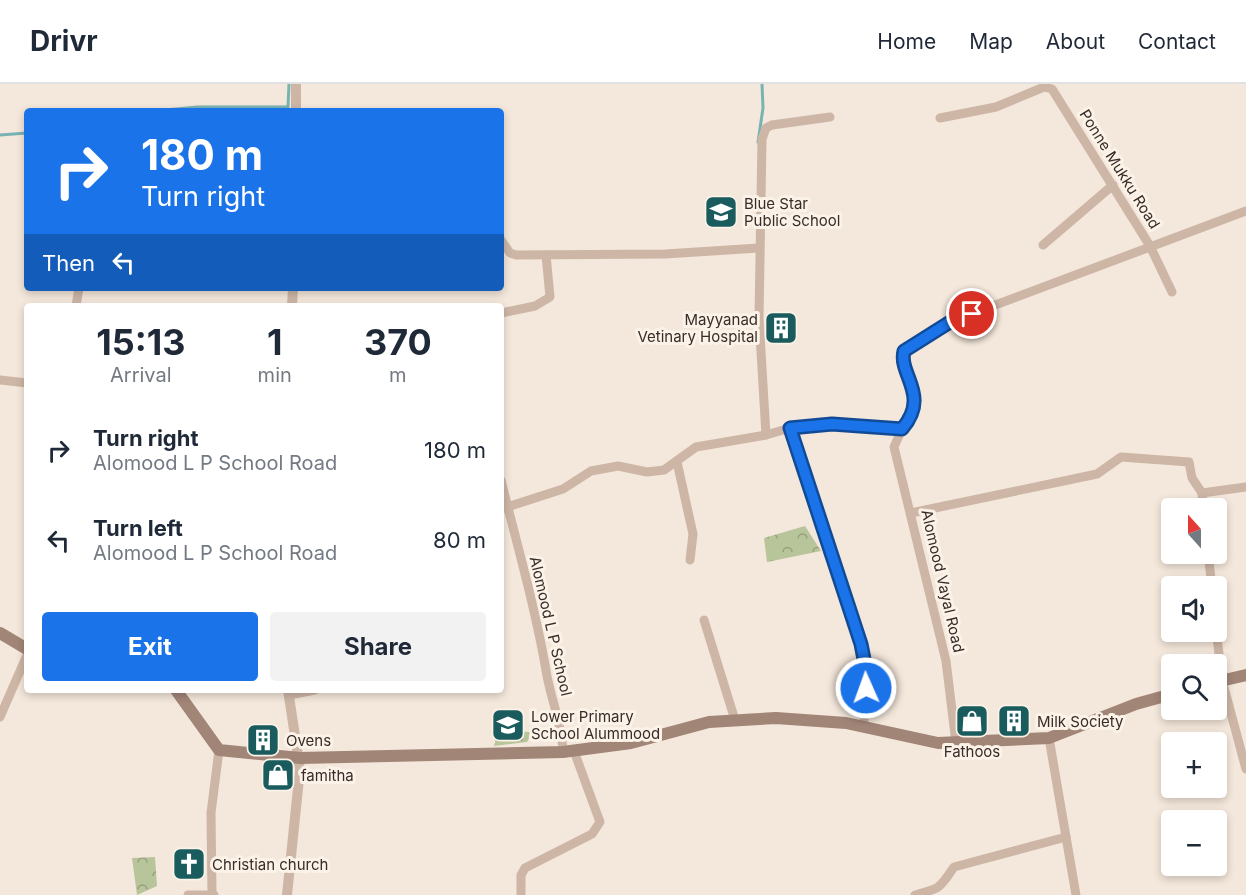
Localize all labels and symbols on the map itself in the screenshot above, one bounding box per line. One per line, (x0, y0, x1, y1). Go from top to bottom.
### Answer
street label: Ponne Mukku Road (1076, 106, 1164, 232)
school or university icon: Blue Star Public School (703, 194, 739, 230)
place label: Blue Star Public School (744, 194, 840, 230)
pin (946, 288, 997, 339)
place label: Mayyanad Vetinary Hospital (637, 310, 758, 346)
building icon: Mayyanad Vetinary Hospital (763, 310, 799, 346)
north arrow (1161, 498, 1227, 564)
street label: Alomood Vayal Road (917, 508, 969, 654)
street label: Alomood L P School (526, 554, 576, 698)
position arrow (834, 656, 898, 720)
shop icon: Fathoos (954, 703, 990, 739)
building icon: Milk Society (996, 703, 1032, 739)
school or university icon: Lower Primary School Alummood (490, 707, 526, 743)
place label: Lower Primary School Alummood (531, 707, 660, 743)
place label: Milk Society (1037, 712, 1124, 731)
building icon: Ovens (245, 722, 281, 758)
place label: Ovens (286, 731, 331, 750)
place label: Fathoos (944, 742, 1000, 761)
shop icon: famitha (260, 757, 296, 793)
place label: famitha (301, 766, 354, 785)
church icon: Christian church (171, 846, 207, 882)
place label: Christian church (212, 855, 328, 874)

